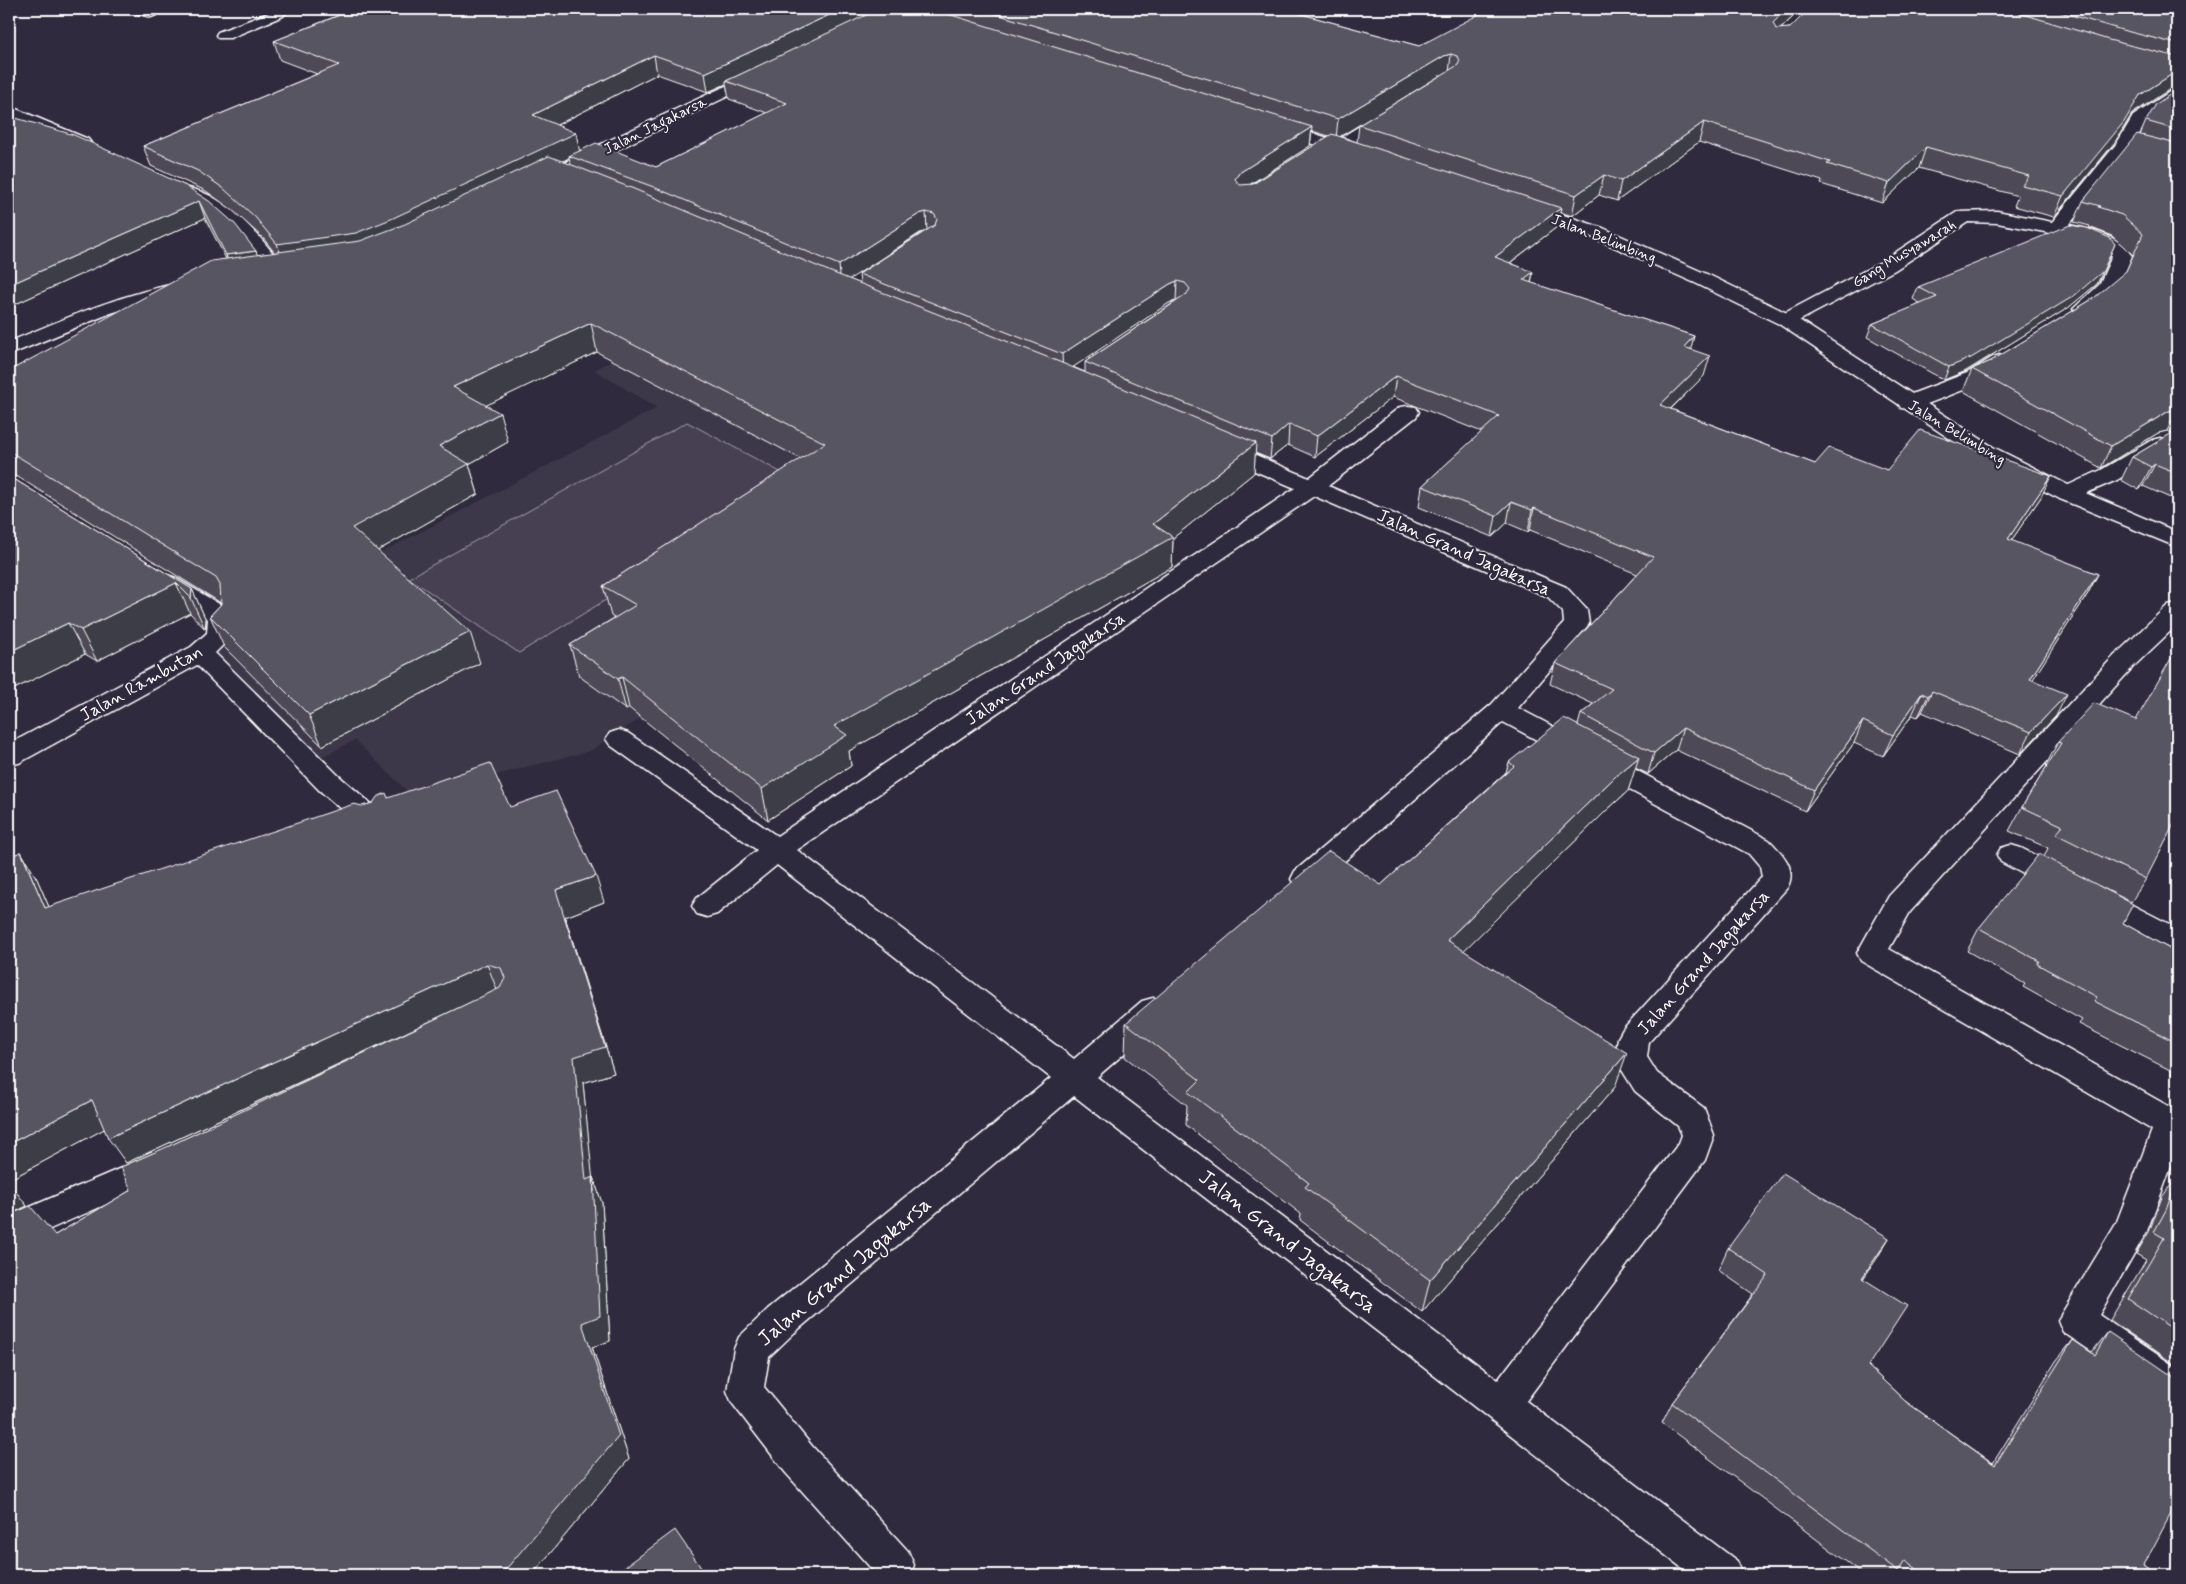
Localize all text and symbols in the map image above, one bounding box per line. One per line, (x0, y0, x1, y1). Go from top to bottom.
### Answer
street label: Jalan Jagakarsa (601, 92, 712, 160)
street label: Jalan Belimbing (1548, 210, 1659, 268)
street label: Gang Musyawarah (1849, 215, 1961, 294)
street label: Jalan Belimbing (1904, 396, 2009, 470)
street label: Jalan Grand Jagakarsa (1373, 504, 1554, 603)
street label: Jalan Grand Jagakarsa (961, 606, 1131, 732)
street label: Jalan Rambutan (76, 640, 207, 728)
street label: Jalan Grand Jagakarsa (1632, 885, 1776, 1041)
street label: Jalan Grand Jagakarsa (1192, 1163, 1382, 1321)
street label: Jalan Grand Jagakarsa (752, 1191, 938, 1354)

